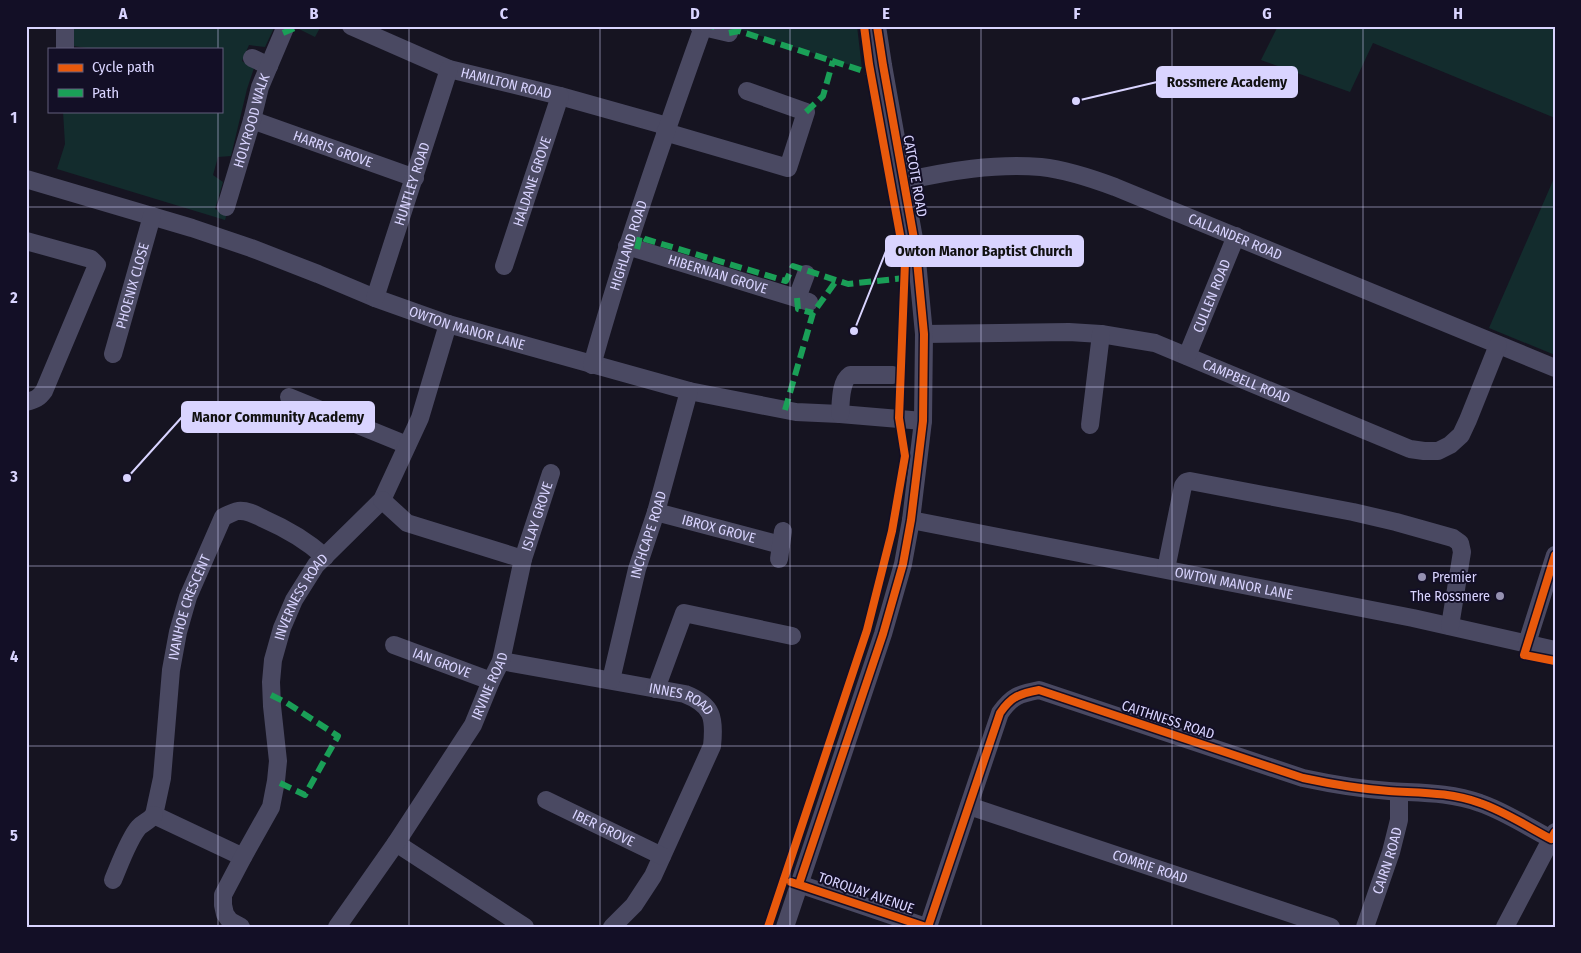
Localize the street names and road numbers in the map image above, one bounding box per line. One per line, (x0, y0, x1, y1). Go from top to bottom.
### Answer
street label: HAMILTON ROAD (459, 64, 553, 102)
street label: HOLYROOD WALK (230, 70, 273, 170)
street label: HARRIS GROVE (291, 127, 375, 171)
street label: HALDANE GROVE (509, 134, 555, 229)
street label: CATCOTE ROAD (899, 134, 931, 218)
street label: HUNTLEY ROAD (391, 140, 433, 228)
street label: HIGHLAND ROAD (606, 198, 651, 293)
street label: CALLANDER ROAD (1186, 210, 1285, 263)
street label: PHOENIX CLOSE (112, 240, 153, 331)
street label: HIBERNIAN GROVE (666, 251, 770, 297)
street label: CULLEN ROAD (1189, 257, 1234, 335)
street label: OWTON MANOR LANE (407, 302, 527, 354)
street label: CAMPBELL ROAD (1200, 355, 1293, 407)
street label: ISLAY GROVE (518, 479, 556, 553)
street label: INCHCAPE ROAD (627, 489, 670, 580)
street label: IBROX GROVE (680, 511, 758, 547)
street label: INVERNESS ROAD (270, 550, 331, 642)
street label: IVANHOE CRESCENT (164, 551, 214, 662)
street label: OWTON MANOR LANE (1173, 563, 1295, 603)
street label: IAN GROVE (410, 644, 474, 681)
street label: IRVINE ROAD (468, 651, 511, 722)
street label: INNES ROAD (648, 679, 717, 718)
street label: CAITHNESS ROAD (1119, 697, 1217, 743)
street label: IBER GROVE (570, 806, 638, 850)
street label: CAIRN ROAD (1369, 825, 1405, 896)
street label: COMRIE ROAD (1110, 846, 1190, 887)
street label: TORQUAY AVENUE (816, 869, 917, 917)

